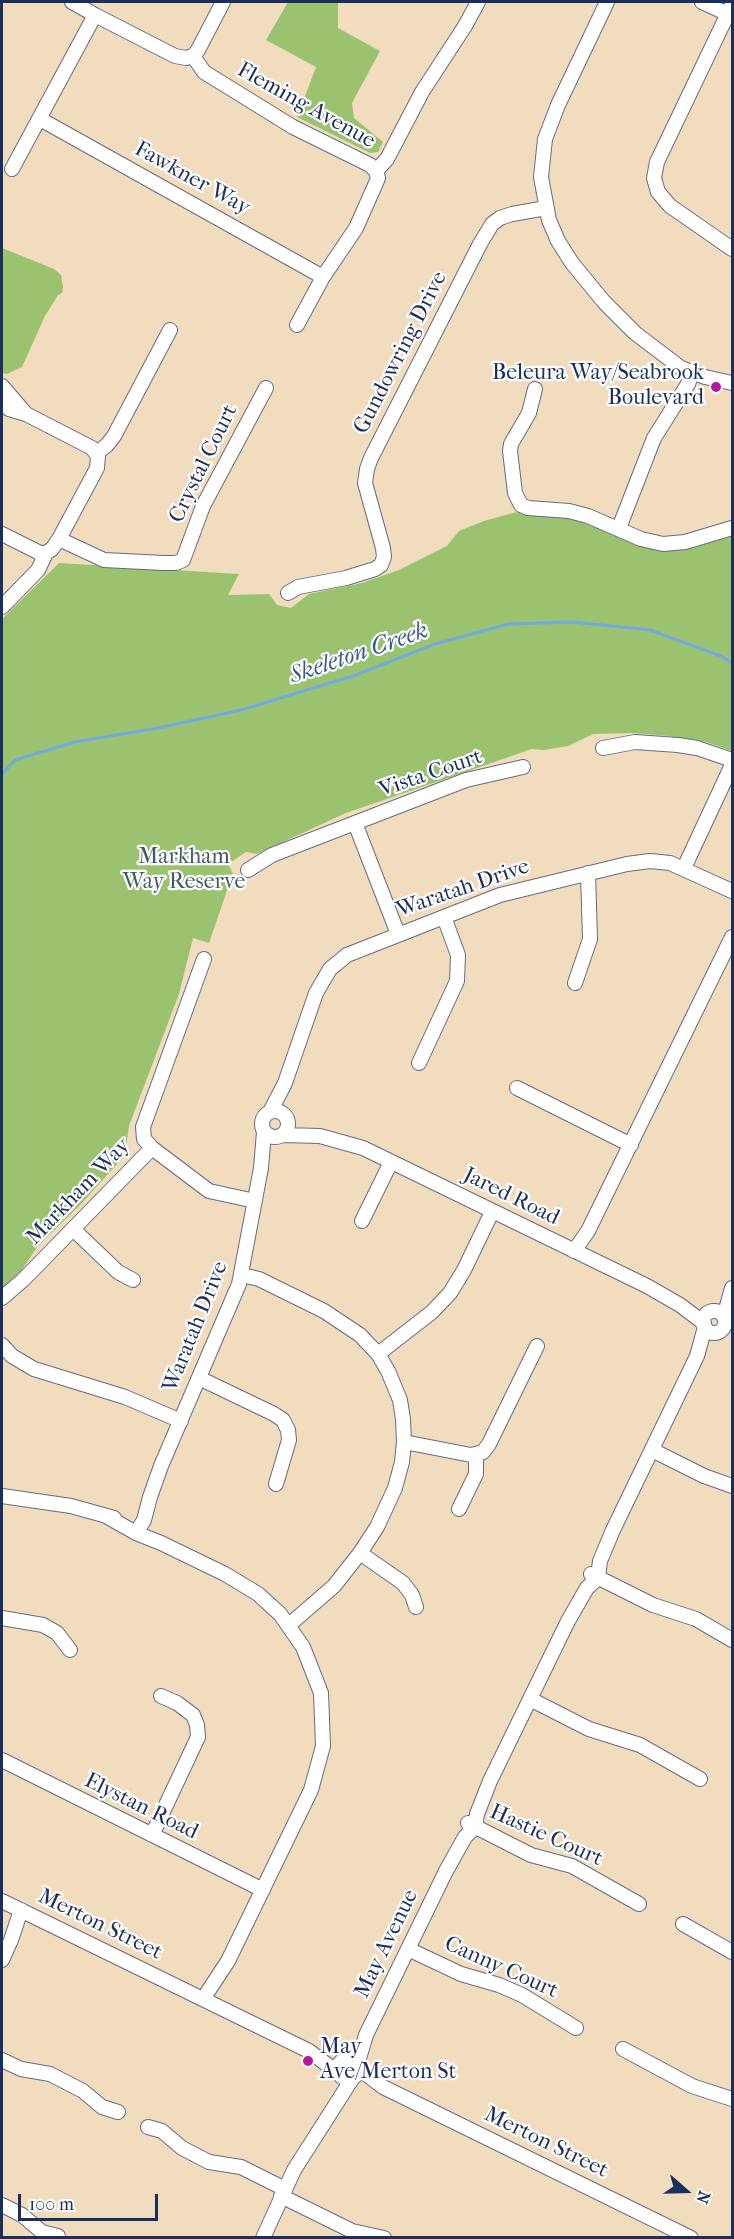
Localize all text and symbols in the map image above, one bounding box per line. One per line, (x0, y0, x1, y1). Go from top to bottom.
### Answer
street label: Fleming Avenue (232, 57, 380, 155)
street label: Fawkner Way (130, 136, 254, 222)
street label: Gundowring Drive (349, 267, 453, 439)
place label: Beleura Way/Seabrook Boulevard (492, 361, 704, 412)
marker: Beleura Way/Seabrook Boulevard (709, 380, 723, 394)
street label: Crystal Court (164, 401, 244, 527)
water label: Skeleton Creek (286, 617, 432, 691)
street label: Vista Court (376, 744, 486, 804)
park label: Markham Way Reserve (123, 845, 245, 896)
street label: Waratah Drive (393, 854, 533, 924)
street label: Markham Way (22, 1133, 136, 1251)
street label: Jared Road (459, 1162, 563, 1232)
street label: Waratah Drive (158, 1258, 234, 1396)
street label: Elystan Road (80, 1768, 202, 1846)
street label: Hastie Court (485, 1799, 607, 1873)
street label: Merton Street (34, 1884, 166, 1966)
street label: May Avenue (349, 1885, 425, 2003)
street label: Canny Court (440, 1931, 562, 2005)
place label: May Ave/Merton St (320, 2035, 456, 2086)
marker: May Ave/Merton St (301, 2054, 315, 2068)
street label: Merton Street (480, 2102, 612, 2184)
north arrow (656, 2161, 716, 2221)
scale bar (21, 2182, 160, 2220)
text: N (692, 2188, 714, 2206)
text: 100 m (29, 2194, 74, 2215)

